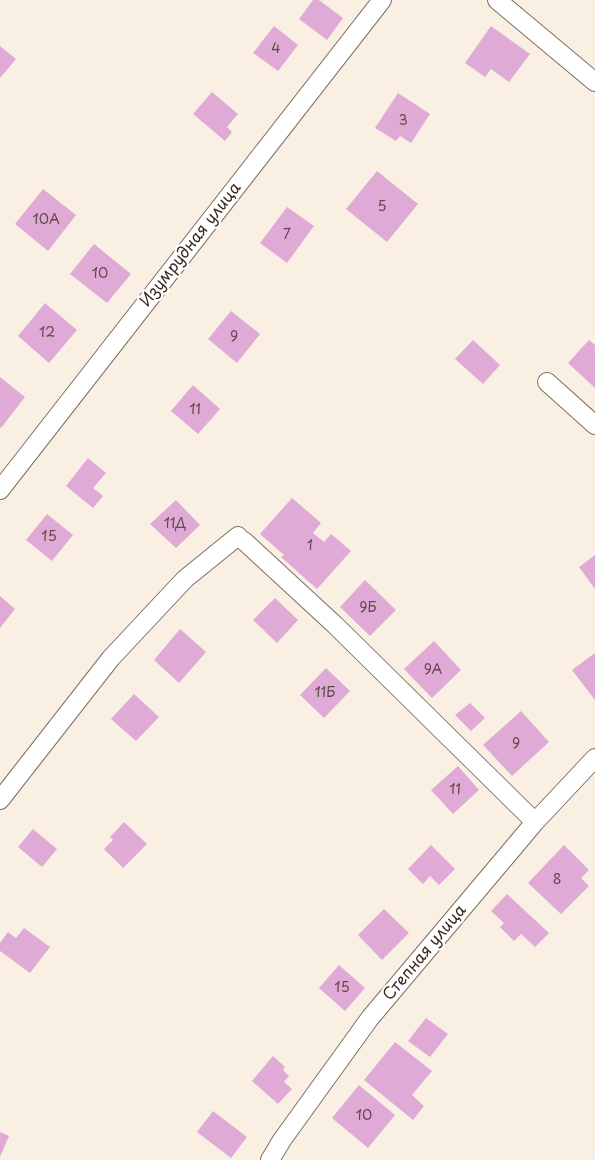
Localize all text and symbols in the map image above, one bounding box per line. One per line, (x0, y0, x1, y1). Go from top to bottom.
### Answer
house number: 4 (271, 41, 281, 57)
house number: 3 (398, 113, 408, 129)
street label: Изумрудная улица (136, 179, 246, 311)
house number: 5 (377, 199, 387, 215)
house number: 10А (32, 212, 60, 228)
house number: 7 (283, 227, 291, 243)
house number: 10 (92, 266, 108, 282)
house number: 12 (39, 325, 55, 341)
house number: 9 (230, 329, 238, 345)
house number: 11 (189, 402, 201, 418)
house number: 11Д (164, 516, 186, 532)
house number: 15 (41, 529, 57, 545)
house number: 1 (307, 538, 313, 554)
house number: 9Б (359, 600, 377, 616)
house number: 9А (424, 662, 442, 678)
house number: 11Б (315, 685, 335, 701)
house number: 9 (512, 736, 520, 752)
house number: 11 (449, 782, 461, 798)
house number: 8 (553, 872, 561, 888)
street label: Степная улица (379, 901, 471, 1005)
house number: 15 (334, 980, 350, 996)
house number: 10 (356, 1108, 372, 1124)

